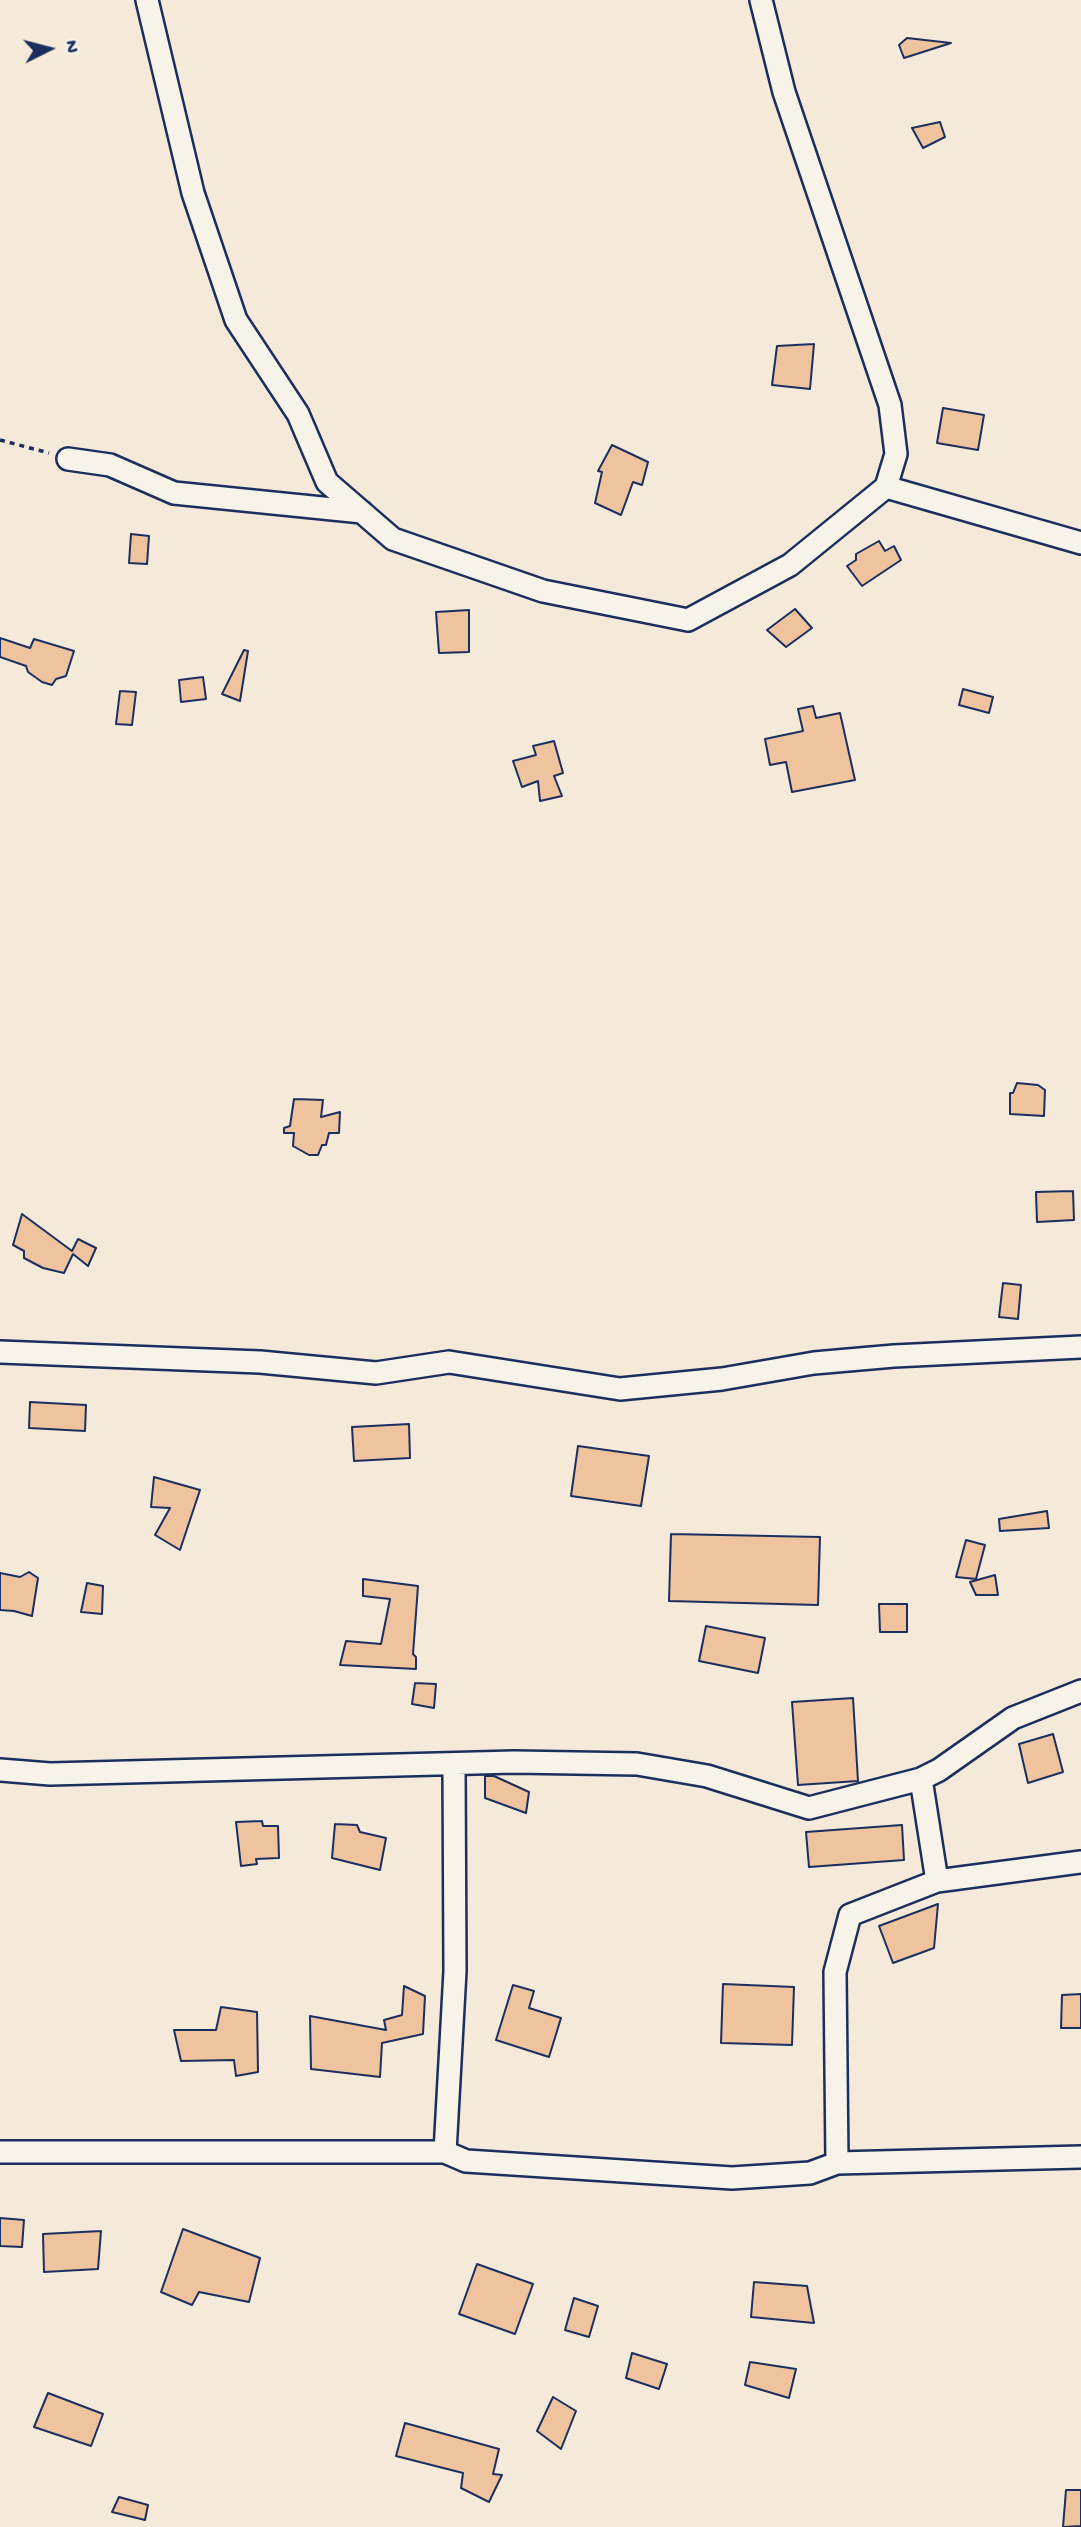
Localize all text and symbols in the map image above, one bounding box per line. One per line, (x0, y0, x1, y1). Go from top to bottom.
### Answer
north arrow (14, 14, 84, 84)
text: N (58, 39, 82, 54)

